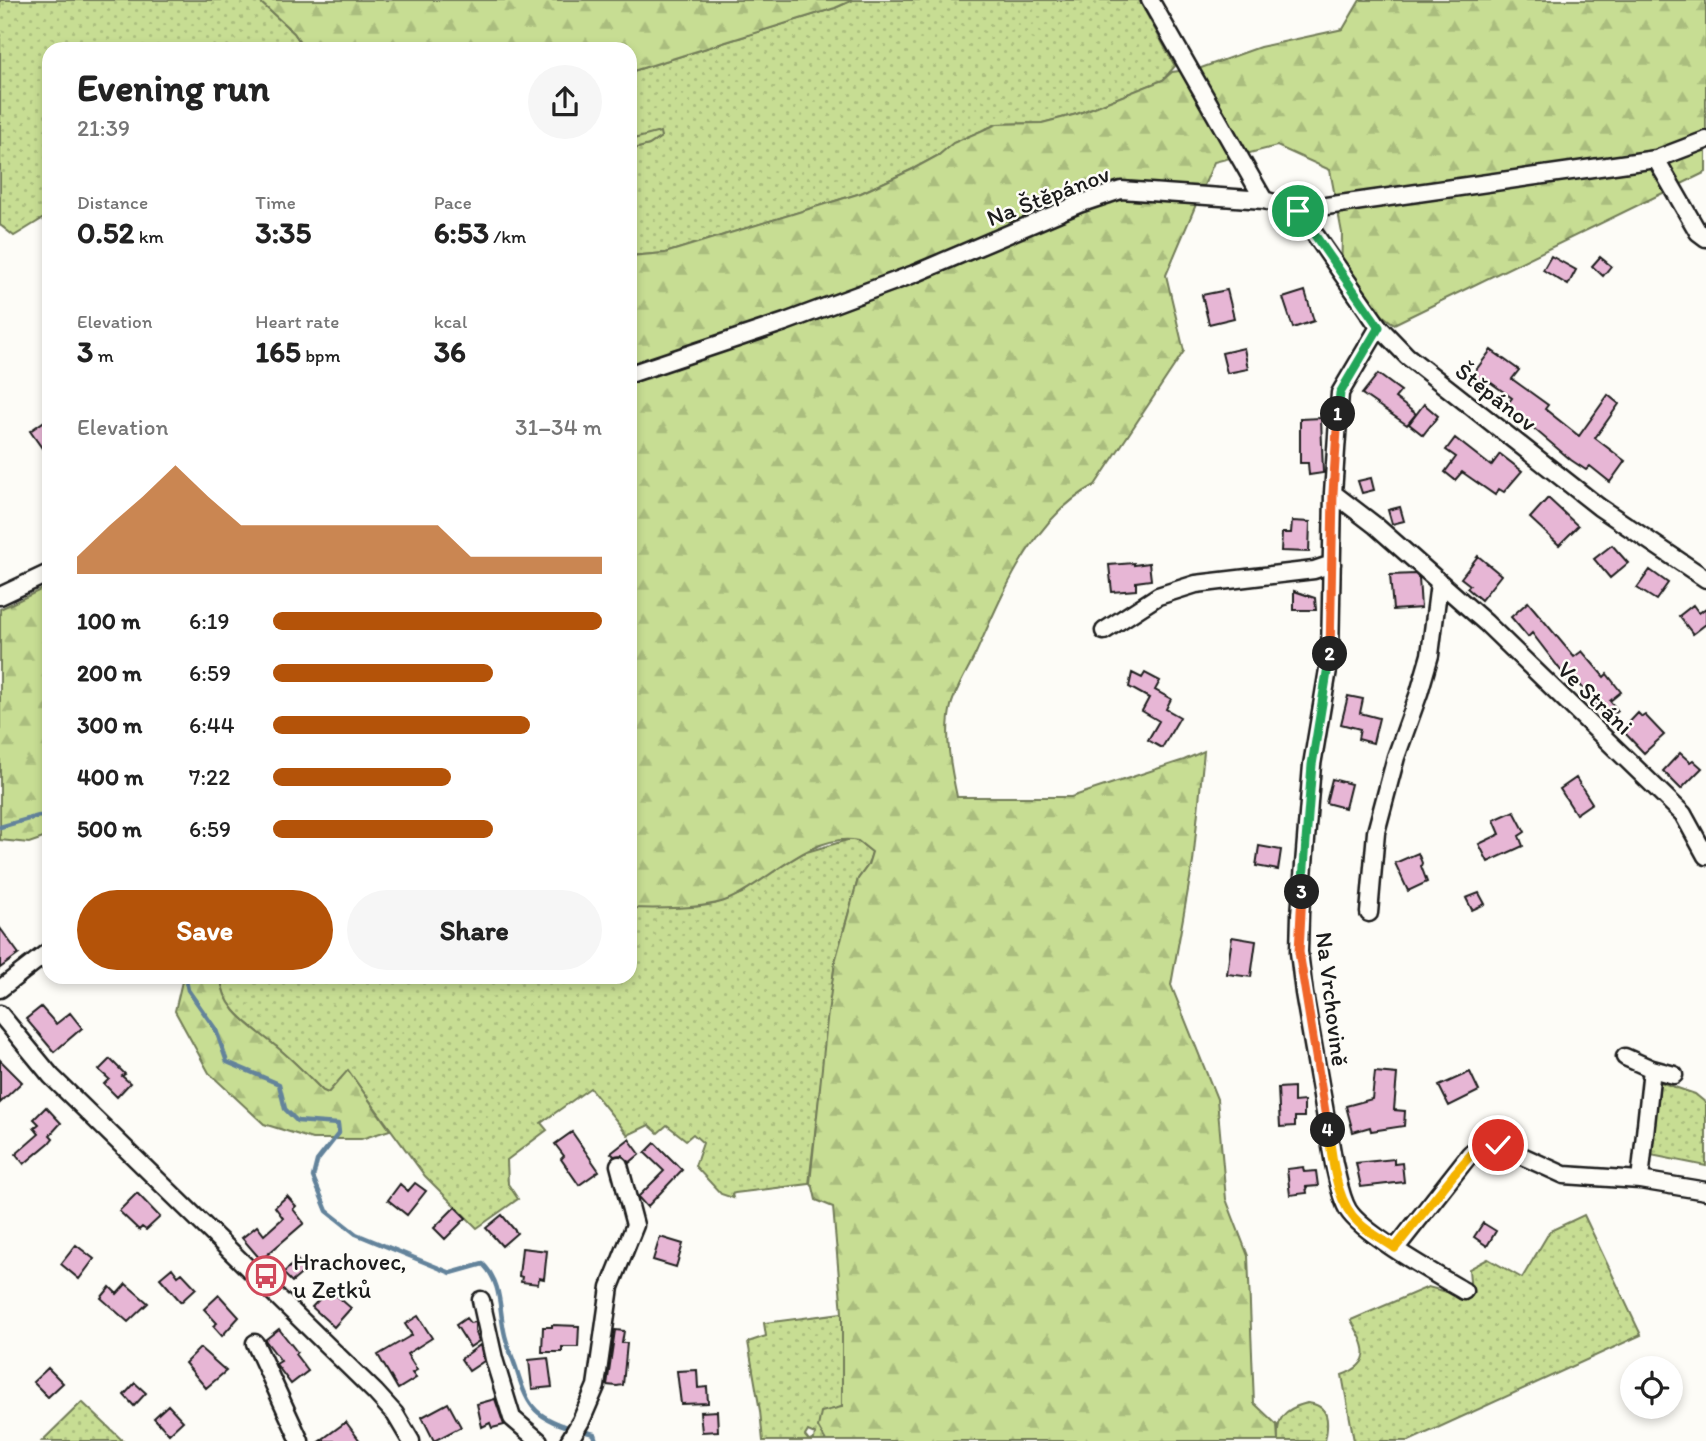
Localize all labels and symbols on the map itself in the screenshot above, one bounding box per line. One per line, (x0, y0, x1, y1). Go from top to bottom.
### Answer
street label: Na Štěpánov (982, 159, 1113, 232)
pin (1268, 181, 1328, 241)
street label: Štěpánov (1450, 356, 1543, 437)
pin: 1 (1320, 396, 1356, 432)
pin: 2 (1312, 636, 1348, 672)
street label: Ve Stráni (1552, 655, 1639, 741)
pin: 3 (1284, 874, 1320, 910)
street label: Na Vrchovině (1310, 930, 1355, 1068)
pin: 4 (1310, 1112, 1346, 1148)
pin (1468, 1115, 1528, 1175)
place label: Hrachovec, u Zetků (293, 1247, 407, 1304)
bus stop icon: Hrachovec, u Zetků (245, 1255, 287, 1297)

